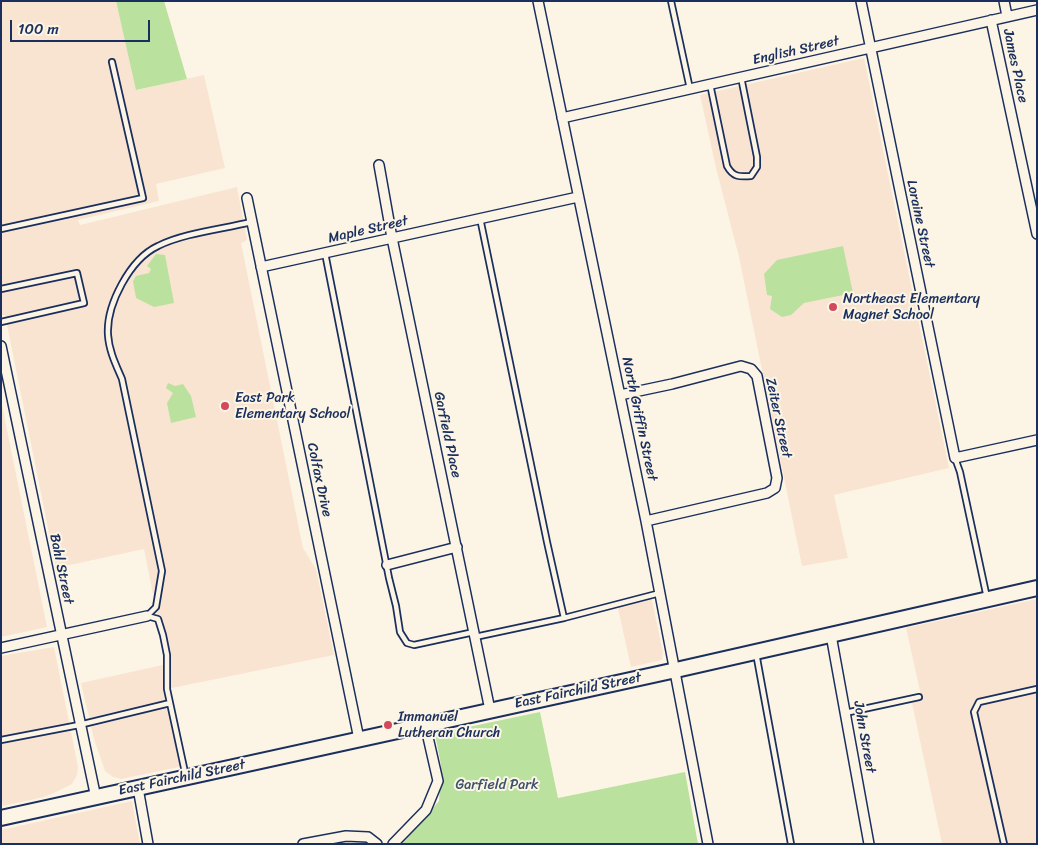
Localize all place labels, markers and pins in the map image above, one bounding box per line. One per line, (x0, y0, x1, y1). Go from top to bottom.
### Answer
place label: Northeast Elementary Magnet School (843, 291, 980, 324)
marker: Northeast Elementary Magnet School (827, 301, 839, 313)
place label: East Park Elementary School (235, 390, 351, 422)
marker: East Park Elementary School (219, 400, 231, 412)
place label: Immanuel Lutheran Church (398, 709, 500, 742)
marker: Immanuel Lutheran Church (382, 719, 394, 731)

